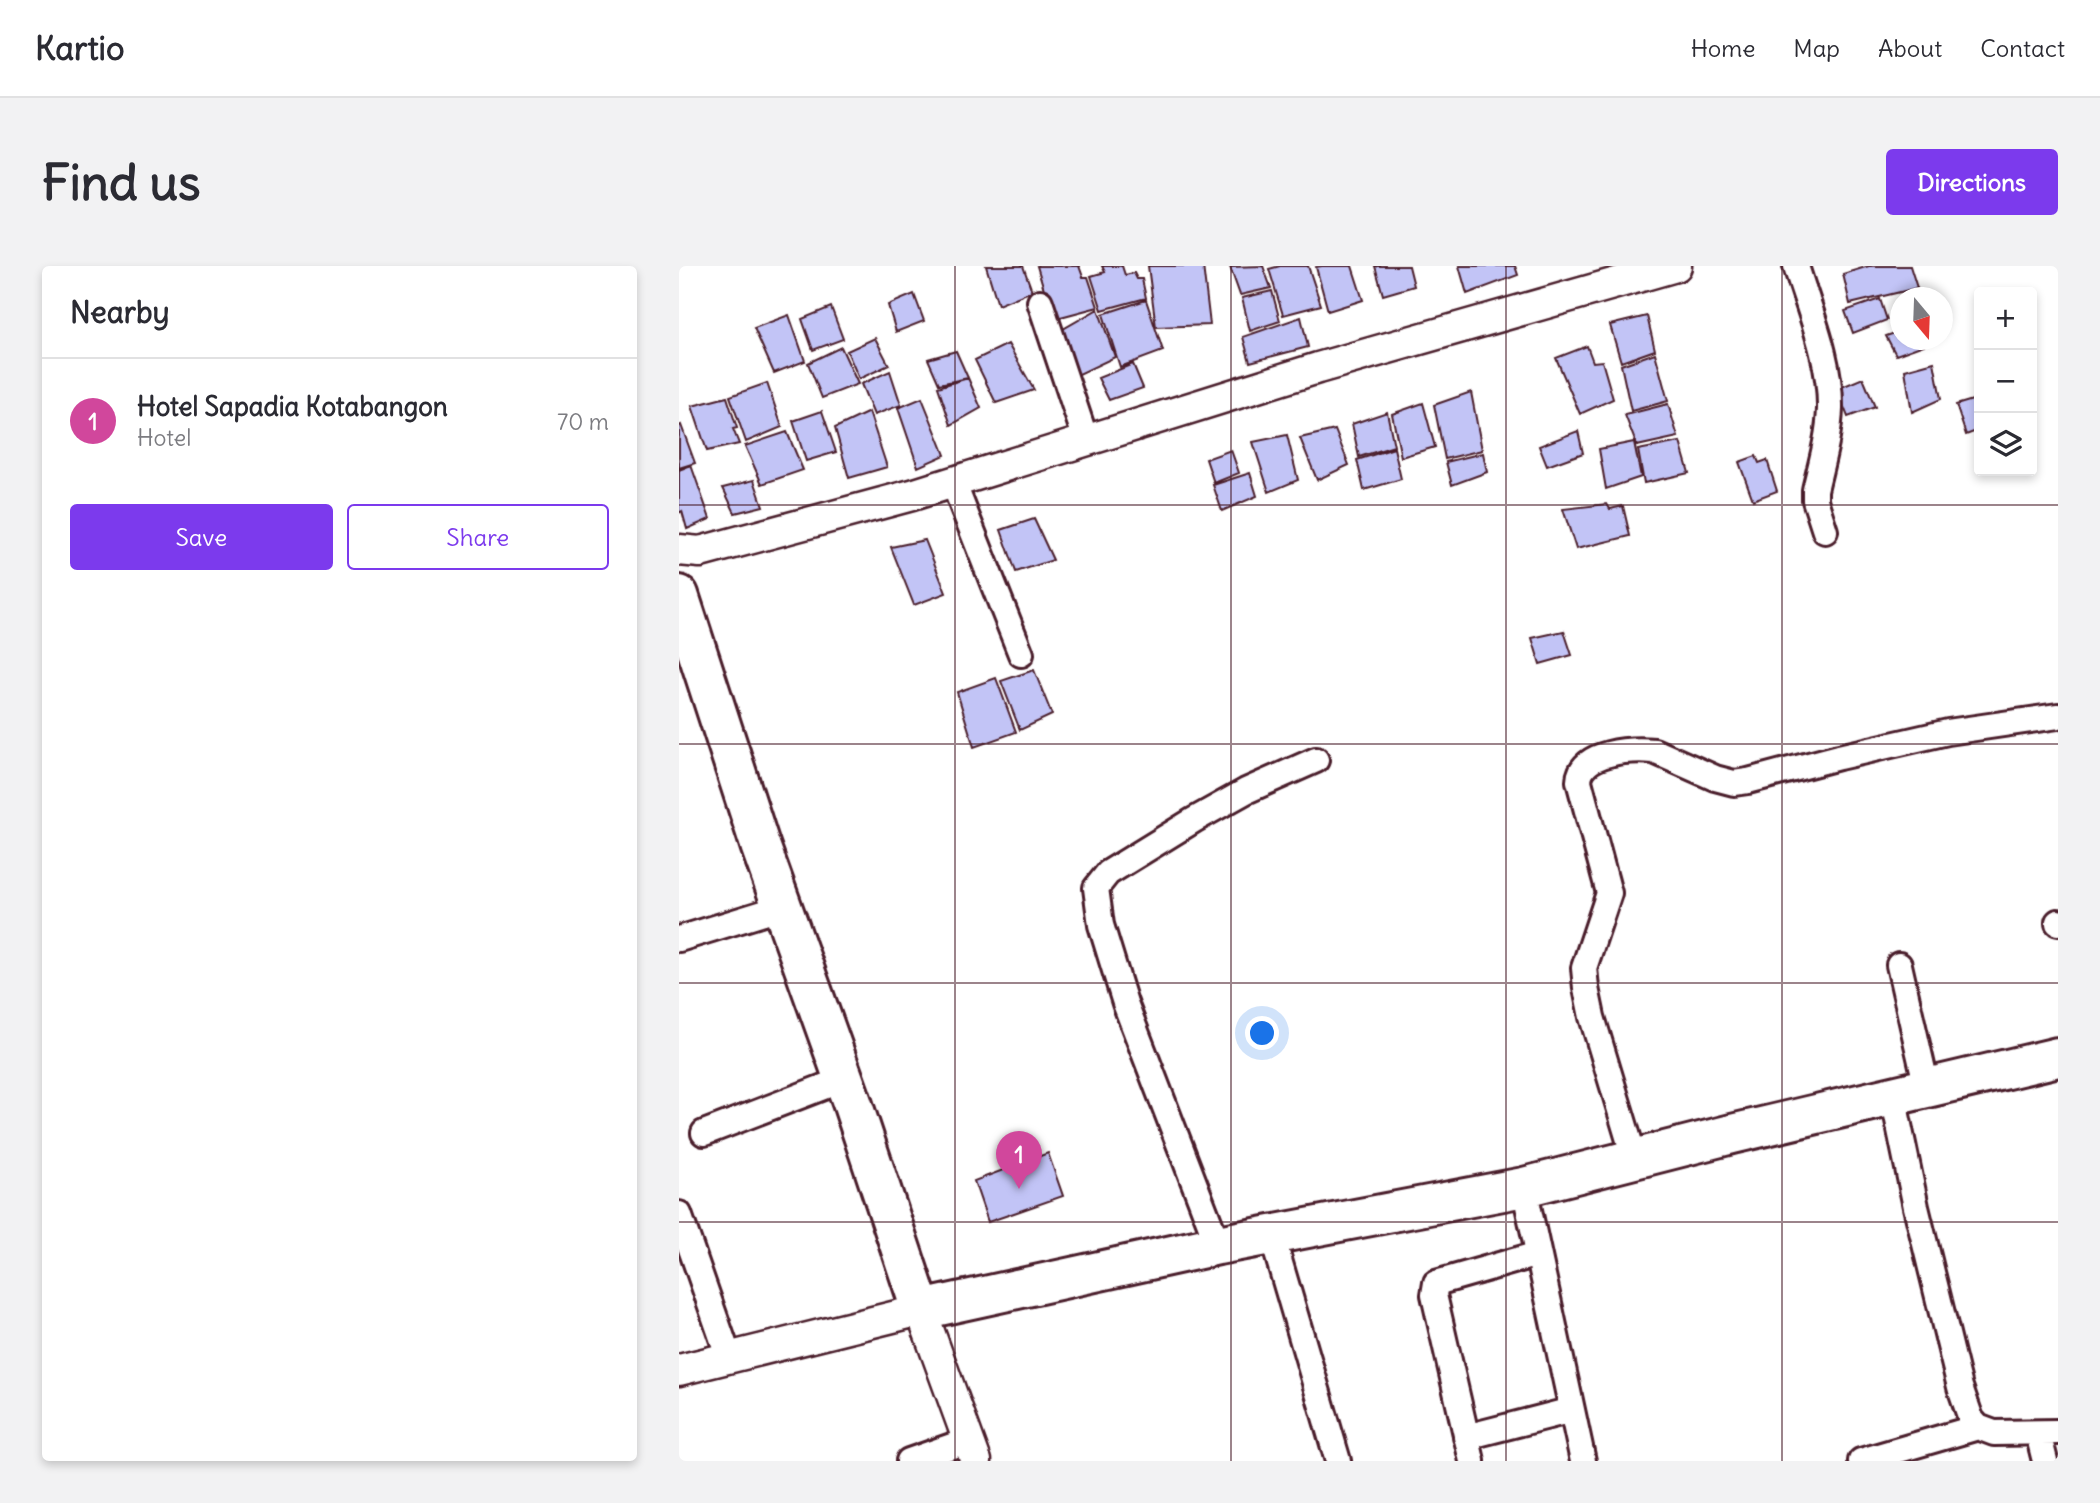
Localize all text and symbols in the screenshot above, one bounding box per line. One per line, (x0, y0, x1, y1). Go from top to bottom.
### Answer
text: Kartio (35, 27, 125, 69)
text: Home (1691, 33, 1755, 63)
text: Map (1793, 33, 1840, 63)
text: About (1878, 33, 1942, 63)
text: Contact (1980, 33, 2065, 63)
button: Directions (1886, 149, 2058, 215)
text: Find us (42, 152, 200, 213)
north arrow (1890, 287, 1953, 350)
map controls (1974, 287, 2037, 476)
button: + (1974, 287, 2037, 350)
text: Nearby (70, 293, 170, 331)
button: − (1974, 350, 2037, 413)
text: Hotel Sapadia Kotabangon (137, 390, 448, 423)
text: 1 (88, 407, 98, 436)
text: 70 m (557, 407, 609, 436)
button: layers (1974, 413, 2037, 476)
text: Hotel (137, 423, 191, 452)
button: Save (70, 504, 333, 570)
button: Share (347, 504, 609, 570)
your location (1245, 1016, 1279, 1050)
pin: 1 (996, 1131, 1042, 1189)

